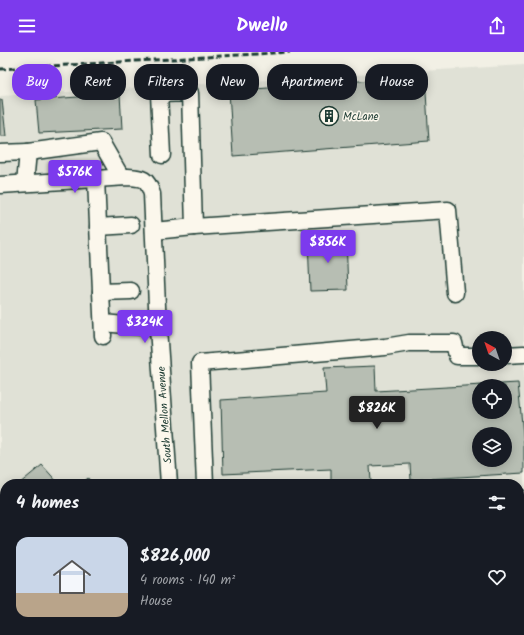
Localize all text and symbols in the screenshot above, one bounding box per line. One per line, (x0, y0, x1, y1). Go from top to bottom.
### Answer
text: Dwello (236, 12, 288, 41)
icon: menu (16, 15, 38, 37)
icon: share (486, 15, 508, 37)
chip: Buy (12, 64, 62, 100)
chip: Rent (70, 64, 126, 100)
chip: Filters (134, 64, 198, 100)
chip: New (206, 64, 259, 100)
chip: Apartment (267, 64, 357, 100)
chip: House (365, 64, 428, 100)
building icon: McLane (318, 105, 340, 127)
place label: McLane (343, 108, 379, 126)
pin: $576K (47, 160, 103, 194)
text: $576K (57, 162, 93, 183)
pin: $856K (300, 230, 356, 264)
text: $856K (310, 232, 346, 253)
pin: $324K (117, 310, 173, 344)
text: $324K (126, 312, 164, 333)
north arrow (472, 331, 512, 371)
map controls (472, 331, 512, 467)
street label: South Mellon Avenue (153, 366, 177, 464)
button: locate (472, 379, 512, 419)
pin: $826K (349, 396, 405, 430)
text: $826K (358, 398, 396, 419)
button: layers (472, 427, 512, 467)
text: 4 homes (16, 490, 79, 517)
icon: filters (486, 492, 508, 514)
text: $826,000 (140, 543, 210, 570)
icon: home (48, 553, 96, 601)
icon: heart (486, 566, 508, 588)
text: 4 rooms · 140 m² (140, 570, 235, 591)
text: House (140, 591, 172, 612)

